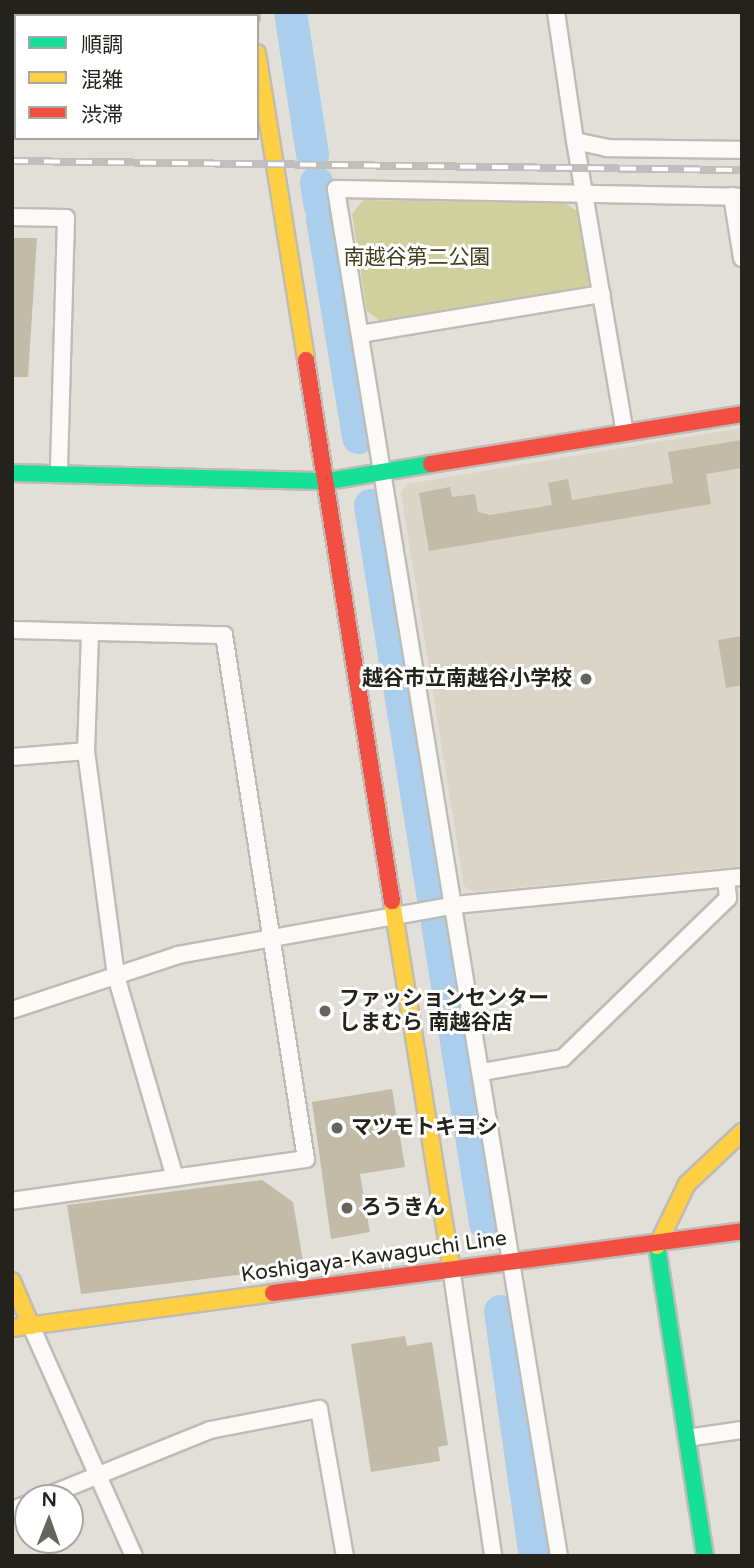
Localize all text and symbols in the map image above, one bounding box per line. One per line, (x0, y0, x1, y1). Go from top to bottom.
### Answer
legend (14, 14, 259, 140)
text: 順調 (81, 33, 123, 58)
text: 混雑 (81, 68, 123, 93)
text: 渋滞 (81, 103, 123, 128)
park label: 南越谷第二公園 (344, 245, 490, 271)
place label: 越谷市立南越谷小学校 (362, 666, 572, 692)
marker: 越谷市立南越谷小学校 (578, 671, 594, 687)
place label: ファッションセンター しまむら 南越谷店 (339, 986, 549, 1036)
marker: ファッションセンター しまむら 南越谷店 (317, 1003, 333, 1019)
place label: マツモトキヨシ (351, 1115, 498, 1141)
marker: マツモトキヨシ (329, 1120, 345, 1136)
place label: ろうきん (361, 1195, 445, 1221)
marker: ろうきん (339, 1200, 355, 1216)
street label: Koshigaya-Kawaguchi Line (240, 1226, 508, 1288)
north arrow (14, 1484, 84, 1554)
text: N (42, 1489, 57, 1511)

